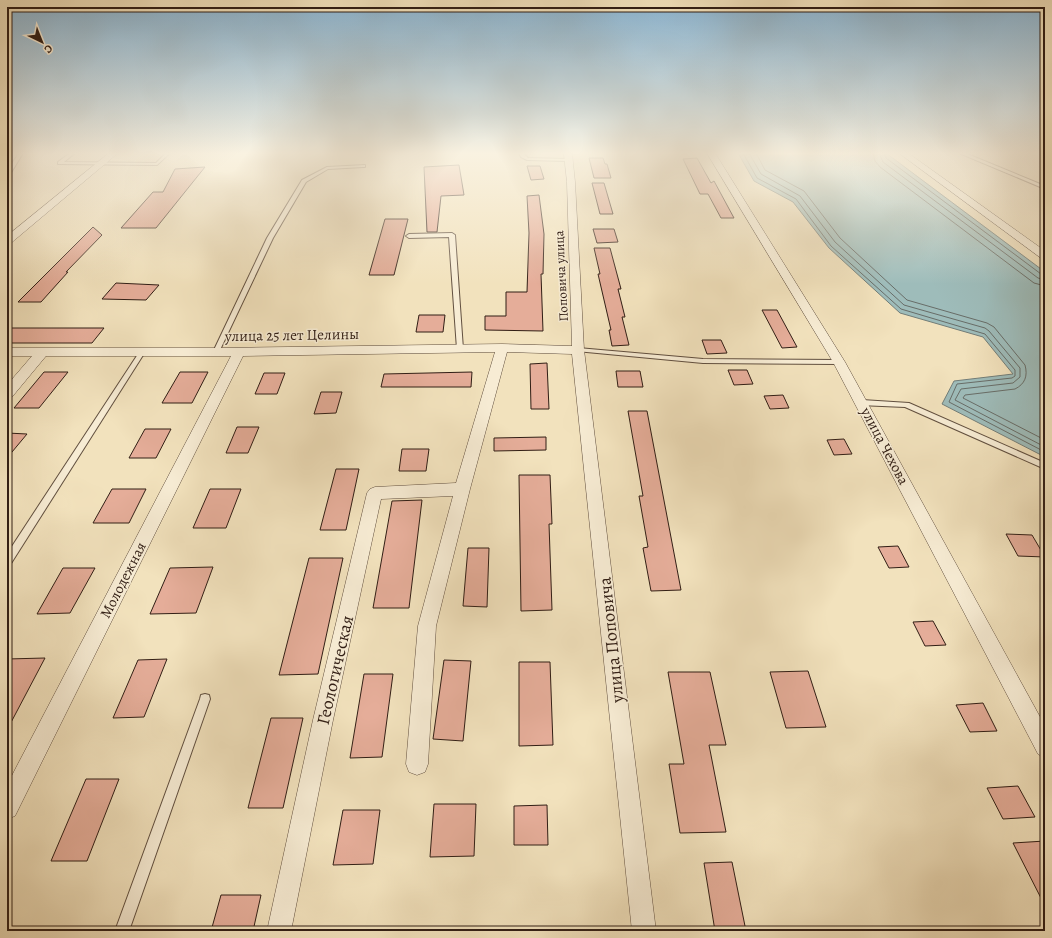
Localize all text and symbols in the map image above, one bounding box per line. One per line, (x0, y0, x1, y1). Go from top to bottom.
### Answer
north arrow (22, 22, 62, 62)
text: С (41, 41, 56, 57)
street label: Поповича улица (550, 230, 572, 322)
street label: улица 25 лет Целины (224, 324, 359, 346)
street label: улица Чехова (856, 403, 914, 488)
street label: Молодежная (95, 538, 151, 622)
street label: улица Поповича (592, 575, 630, 705)
street label: Геологическая (311, 613, 359, 727)

